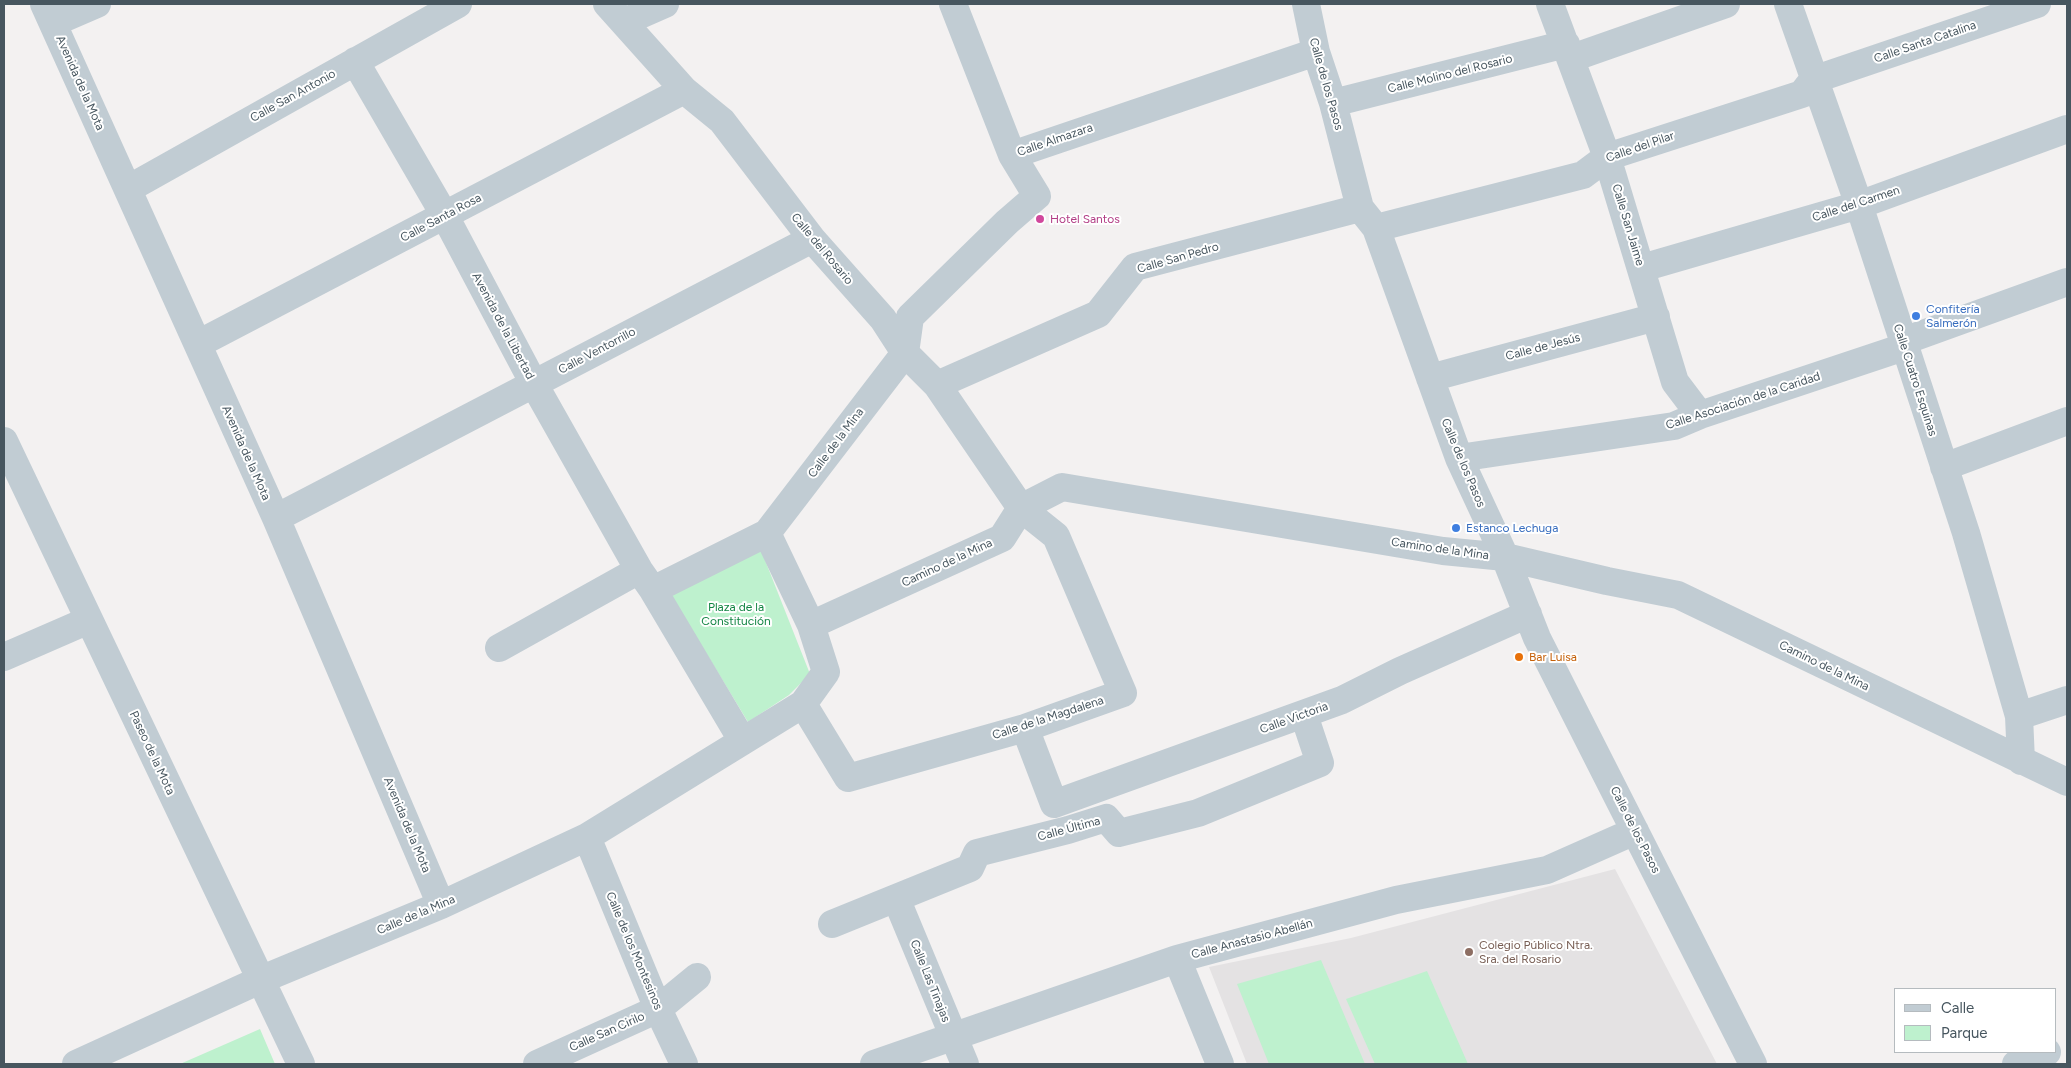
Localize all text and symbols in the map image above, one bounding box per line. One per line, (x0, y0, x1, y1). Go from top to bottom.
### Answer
street label: Calle Santa Catalina (1872, 18, 1978, 66)
street label: Avenida de la Mota (53, 33, 107, 133)
street label: Calle de los Pasos (1306, 36, 1346, 132)
street label: Calle Molino del Rosario (1386, 52, 1514, 96)
street label: Calle San Antonio (248, 67, 338, 125)
street label: Calle Almazara (1015, 120, 1095, 160)
street label: Calle del Pilar (1604, 129, 1676, 165)
street label: Calle San Jaime (1609, 182, 1647, 268)
street label: Calle del Carmen (1810, 183, 1902, 225)
street label: Calle Santa Rosa (398, 191, 484, 245)
street label: Calle del Rosario (788, 210, 856, 288)
place label: Hotel Santos (1050, 212, 1120, 226)
marker: Hotel Santos (1034, 213, 1046, 225)
street label: Calle San Pedro (1136, 239, 1220, 277)
street label: Avenida de la Libertad (469, 270, 537, 382)
place label: Confitería Salmerón (1926, 302, 1980, 330)
marker: Confitería Salmerón (1910, 310, 1922, 322)
street label: Calle Cuatro Esquinas (1890, 322, 1940, 438)
street label: Calle Ventorrillo (556, 325, 638, 377)
street label: Calle de Jesús (1504, 330, 1582, 364)
street label: Calle Asociación de la Caridad (1664, 369, 1822, 433)
street label: Avenida de la Mota (219, 403, 273, 503)
street label: Calle de la Mina (805, 405, 867, 481)
street label: Calle de los Pasos (1438, 416, 1488, 510)
place label: Estanco Lechuga (1466, 521, 1558, 535)
marker: Estanco Lechuga (1450, 522, 1462, 534)
street label: Camino de la Mina (1390, 535, 1490, 563)
street label: Camino de la Mina (899, 536, 995, 590)
park label: Plaza de la Constitución (701, 600, 771, 628)
street label: Camino de la Mina (1777, 638, 1871, 694)
place label: Bar Luisa (1529, 650, 1577, 664)
marker: Bar Luisa (1513, 651, 1525, 663)
street label: Calle de la Magdalena (990, 693, 1106, 743)
street label: Calle Victoria (1258, 699, 1330, 737)
street label: Paseo de la Mota (126, 709, 178, 797)
street label: Avenida de la Mota (380, 775, 434, 875)
street label: Calle de los Pasos (1607, 784, 1663, 876)
street label: Calle Última (1036, 814, 1102, 844)
street label: Calle de los Montesinos (603, 890, 665, 1012)
street label: Calle de la Mina (375, 892, 457, 938)
street label: Calle Anastasio Abellán (1190, 916, 1314, 962)
street label: Calle Las Tinajas (907, 938, 953, 1024)
place label: Colegio Público Ntra. Sra. del Rosario (1479, 938, 1593, 966)
marker: Colegio Público Ntra. Sra. del Rosario (1463, 946, 1475, 958)
legend (1894, 988, 2056, 1053)
text: Calle (1941, 999, 1974, 1017)
street label: Calle San Cirilo (567, 1009, 647, 1055)
text: Parque (1941, 1024, 1988, 1042)

